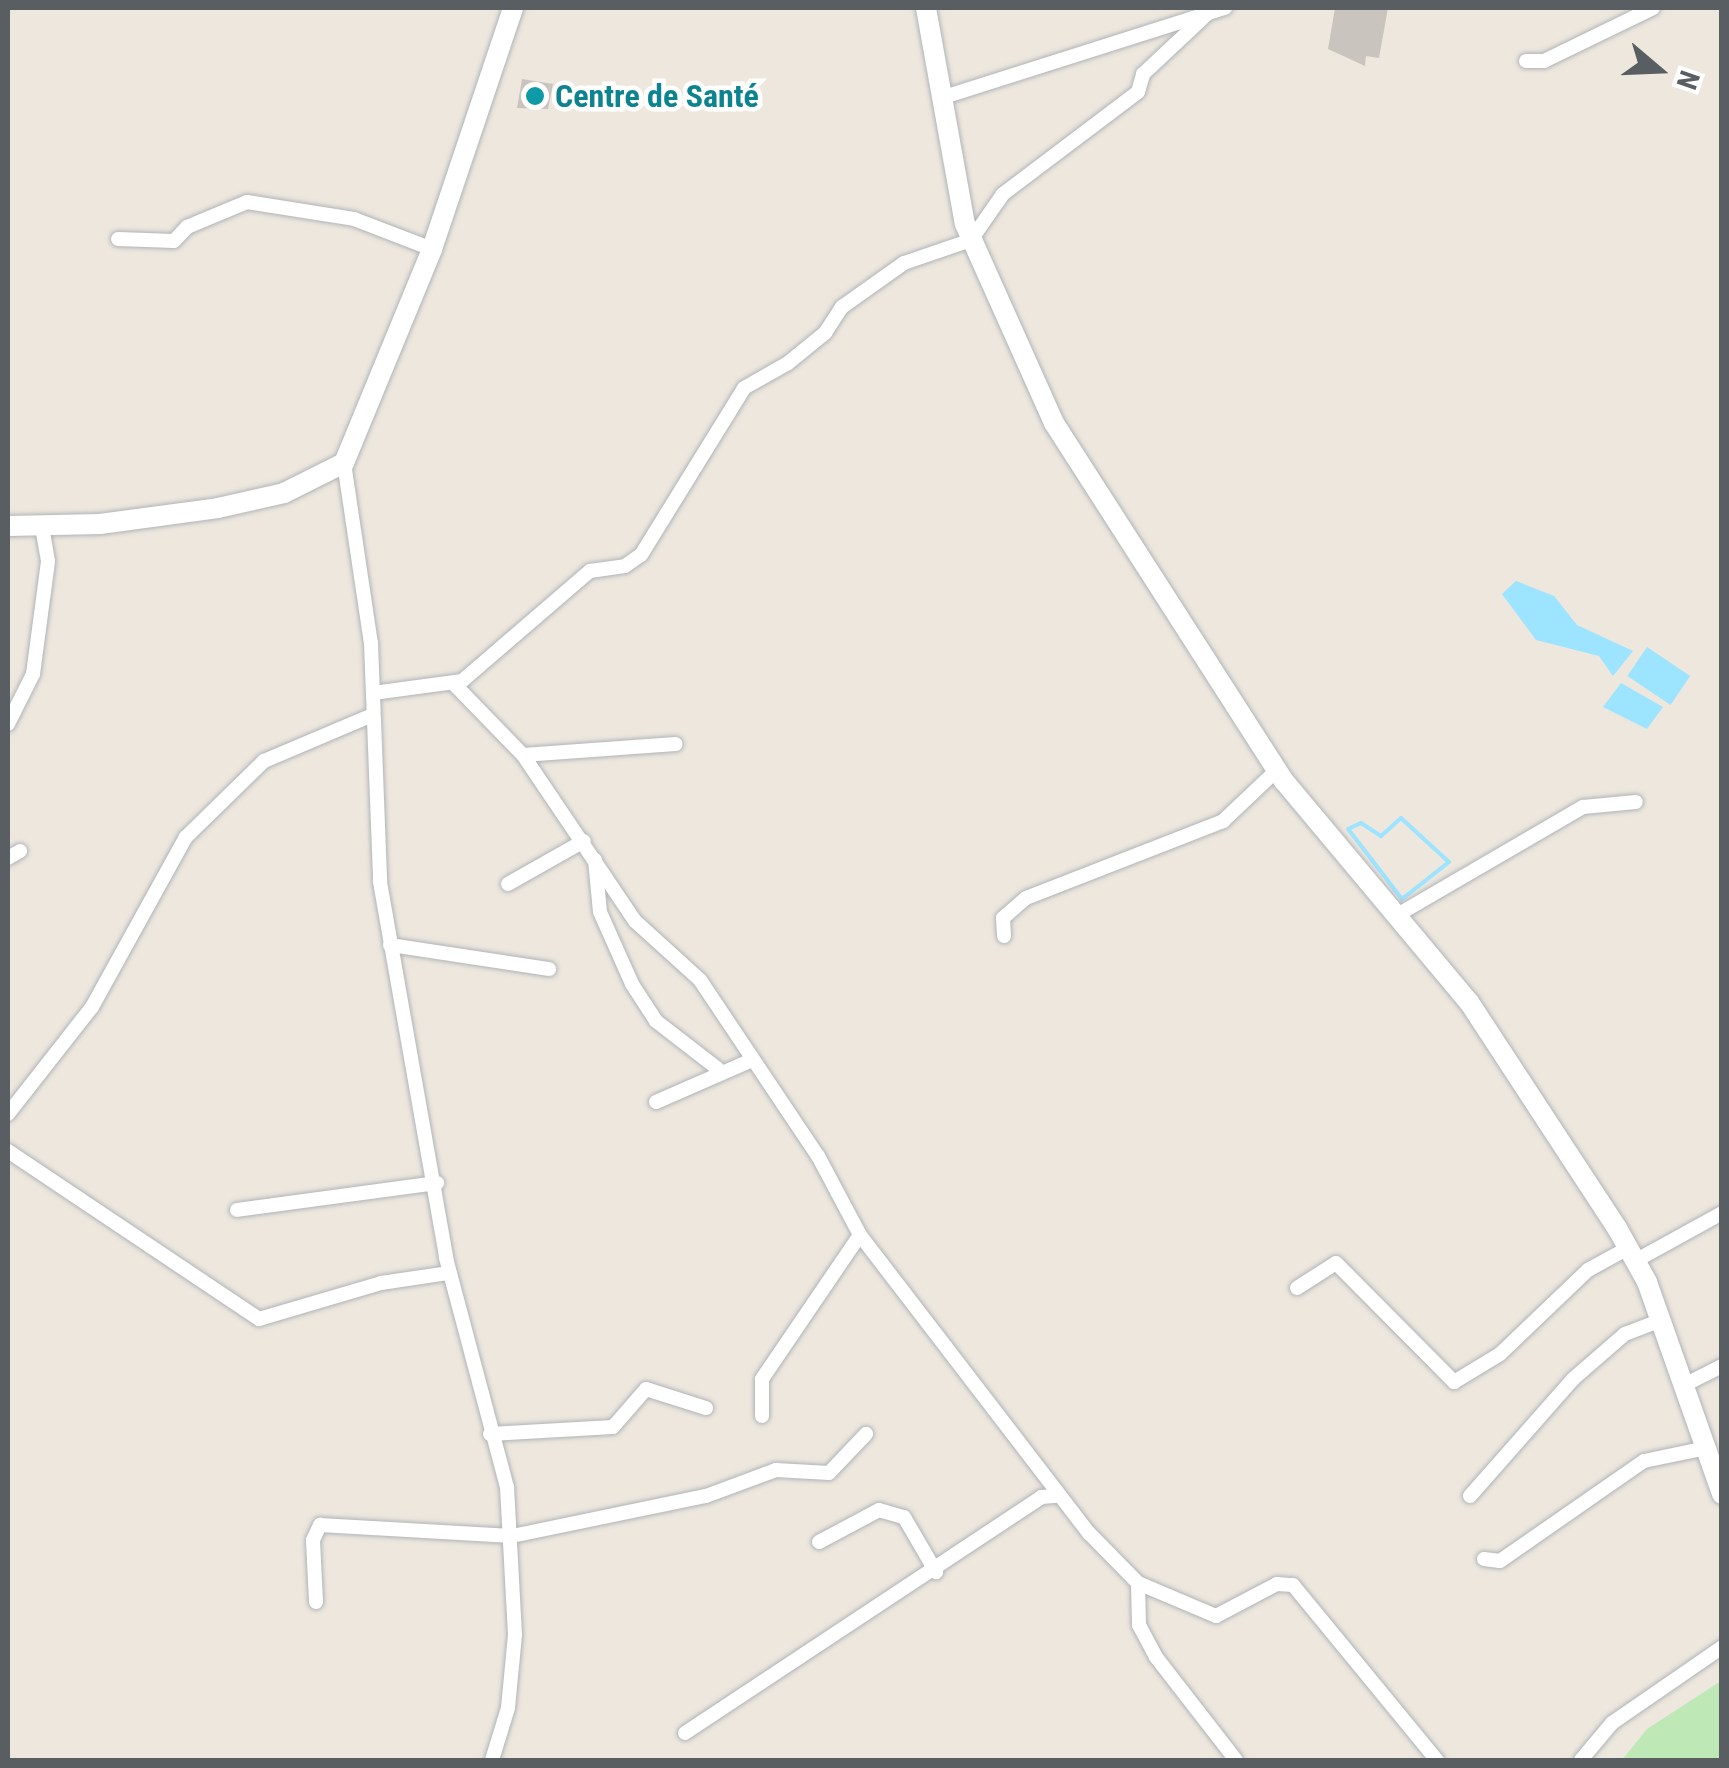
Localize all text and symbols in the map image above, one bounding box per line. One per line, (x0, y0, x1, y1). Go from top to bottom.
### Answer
north arrow (1609, 20, 1709, 120)
text: N (1669, 66, 1706, 93)
place label: Centre de Santé (555, 77, 759, 115)
marker: Centre de Santé (524, 85, 546, 107)

